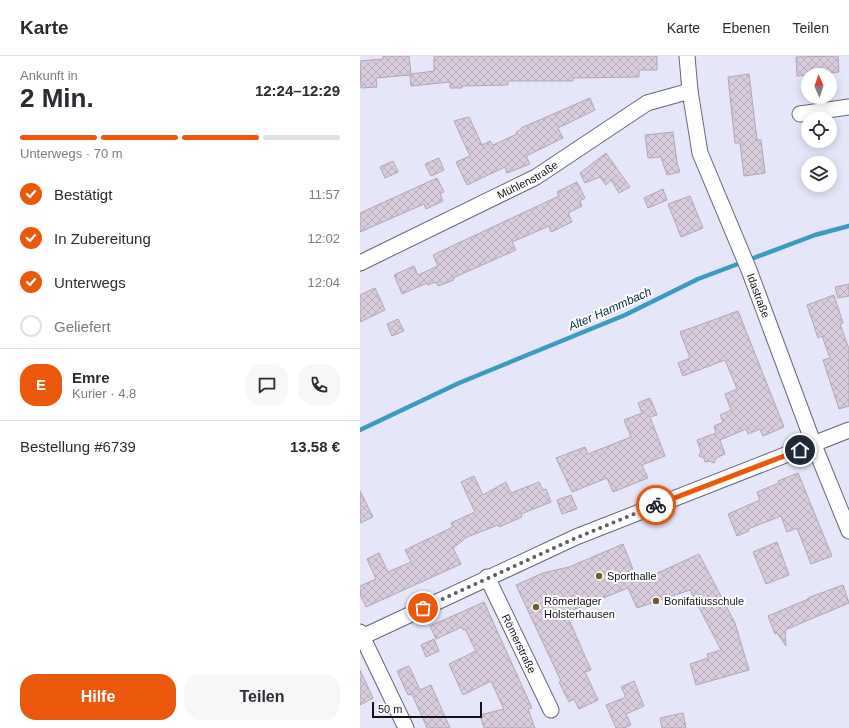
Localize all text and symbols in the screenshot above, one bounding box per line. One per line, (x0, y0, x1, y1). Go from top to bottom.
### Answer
text: Karte (20, 17, 69, 38)
text: Karte (667, 20, 700, 36)
text: Ebenen (722, 20, 770, 36)
text: Teilen (792, 20, 829, 36)
text: Ankunft in (20, 68, 78, 83)
north arrow (801, 68, 837, 104)
map controls (801, 68, 837, 192)
text: 12:24–12:29 (255, 82, 340, 99)
text: 2 Min. (20, 83, 94, 113)
button: locate (801, 112, 837, 148)
text: Unterwegs · 70 m (20, 146, 123, 161)
button: layers (801, 156, 837, 192)
street label: Mühlenstraße (495, 158, 560, 201)
icon: check (20, 183, 42, 205)
text: Bestätigt (54, 186, 112, 203)
text: 11:57 (308, 187, 340, 202)
icon: check (20, 227, 42, 249)
text: In Zubereitung (54, 230, 151, 247)
text: 12:02 (307, 231, 340, 246)
icon: check (20, 271, 42, 293)
street label: Idastraße (745, 272, 772, 319)
text: Unterwegs (54, 274, 126, 291)
text: 12:04 (307, 275, 340, 290)
water label: Alter Hammbach (565, 284, 654, 334)
text: Geliefert (54, 318, 111, 335)
button: chat (246, 364, 288, 406)
button: phone (298, 364, 340, 406)
text: Emre (72, 369, 110, 386)
text: E (36, 376, 46, 393)
text: Kurier · 4.8 (72, 386, 136, 401)
pin (783, 433, 817, 467)
text: Bestellung #6739 (20, 438, 136, 455)
text: 13.58 € (290, 438, 340, 455)
icon: home (789, 439, 811, 461)
courier (636, 485, 676, 525)
icon: bike (645, 494, 667, 516)
place label: Sporthalle (607, 570, 657, 582)
marker: Sporthalle (594, 571, 604, 581)
pin (406, 591, 440, 625)
place label: Römerlager Holsterhausen (544, 595, 615, 620)
place label: Bonifatiusschule (664, 595, 744, 607)
marker: Bonifatiusschule (651, 596, 661, 606)
icon: bag (412, 597, 434, 619)
marker: Römerlager Holsterhausen (531, 602, 541, 612)
street label: Römerstraße (500, 612, 538, 675)
button: Hilfe (20, 674, 176, 720)
button: Teilen (184, 674, 340, 720)
scale bar (372, 700, 482, 719)
text: 50 m (378, 703, 402, 715)

